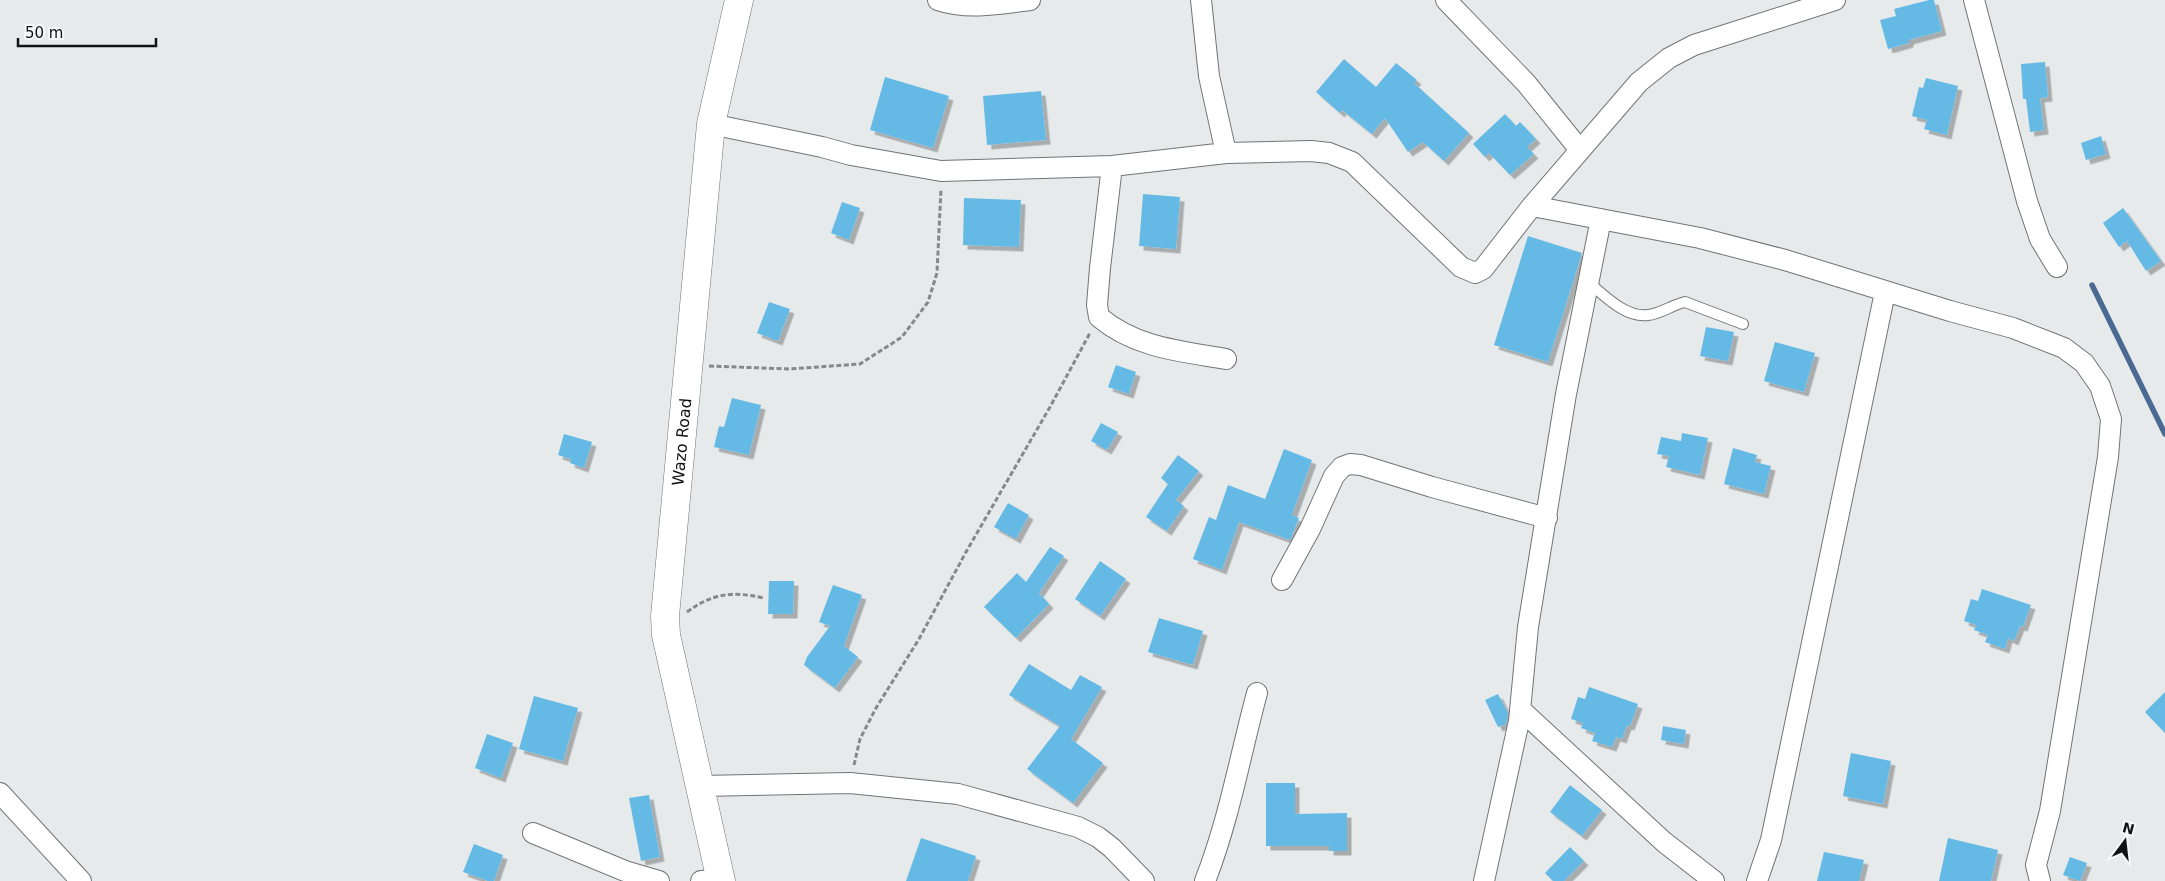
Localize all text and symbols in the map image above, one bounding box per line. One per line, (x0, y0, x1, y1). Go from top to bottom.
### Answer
scale bar (18, 15, 155, 47)
text: 50 m (25, 24, 63, 42)
street label: Wazo Road (668, 397, 695, 487)
north arrow (2100, 816, 2150, 866)
text: N (2121, 819, 2136, 838)

